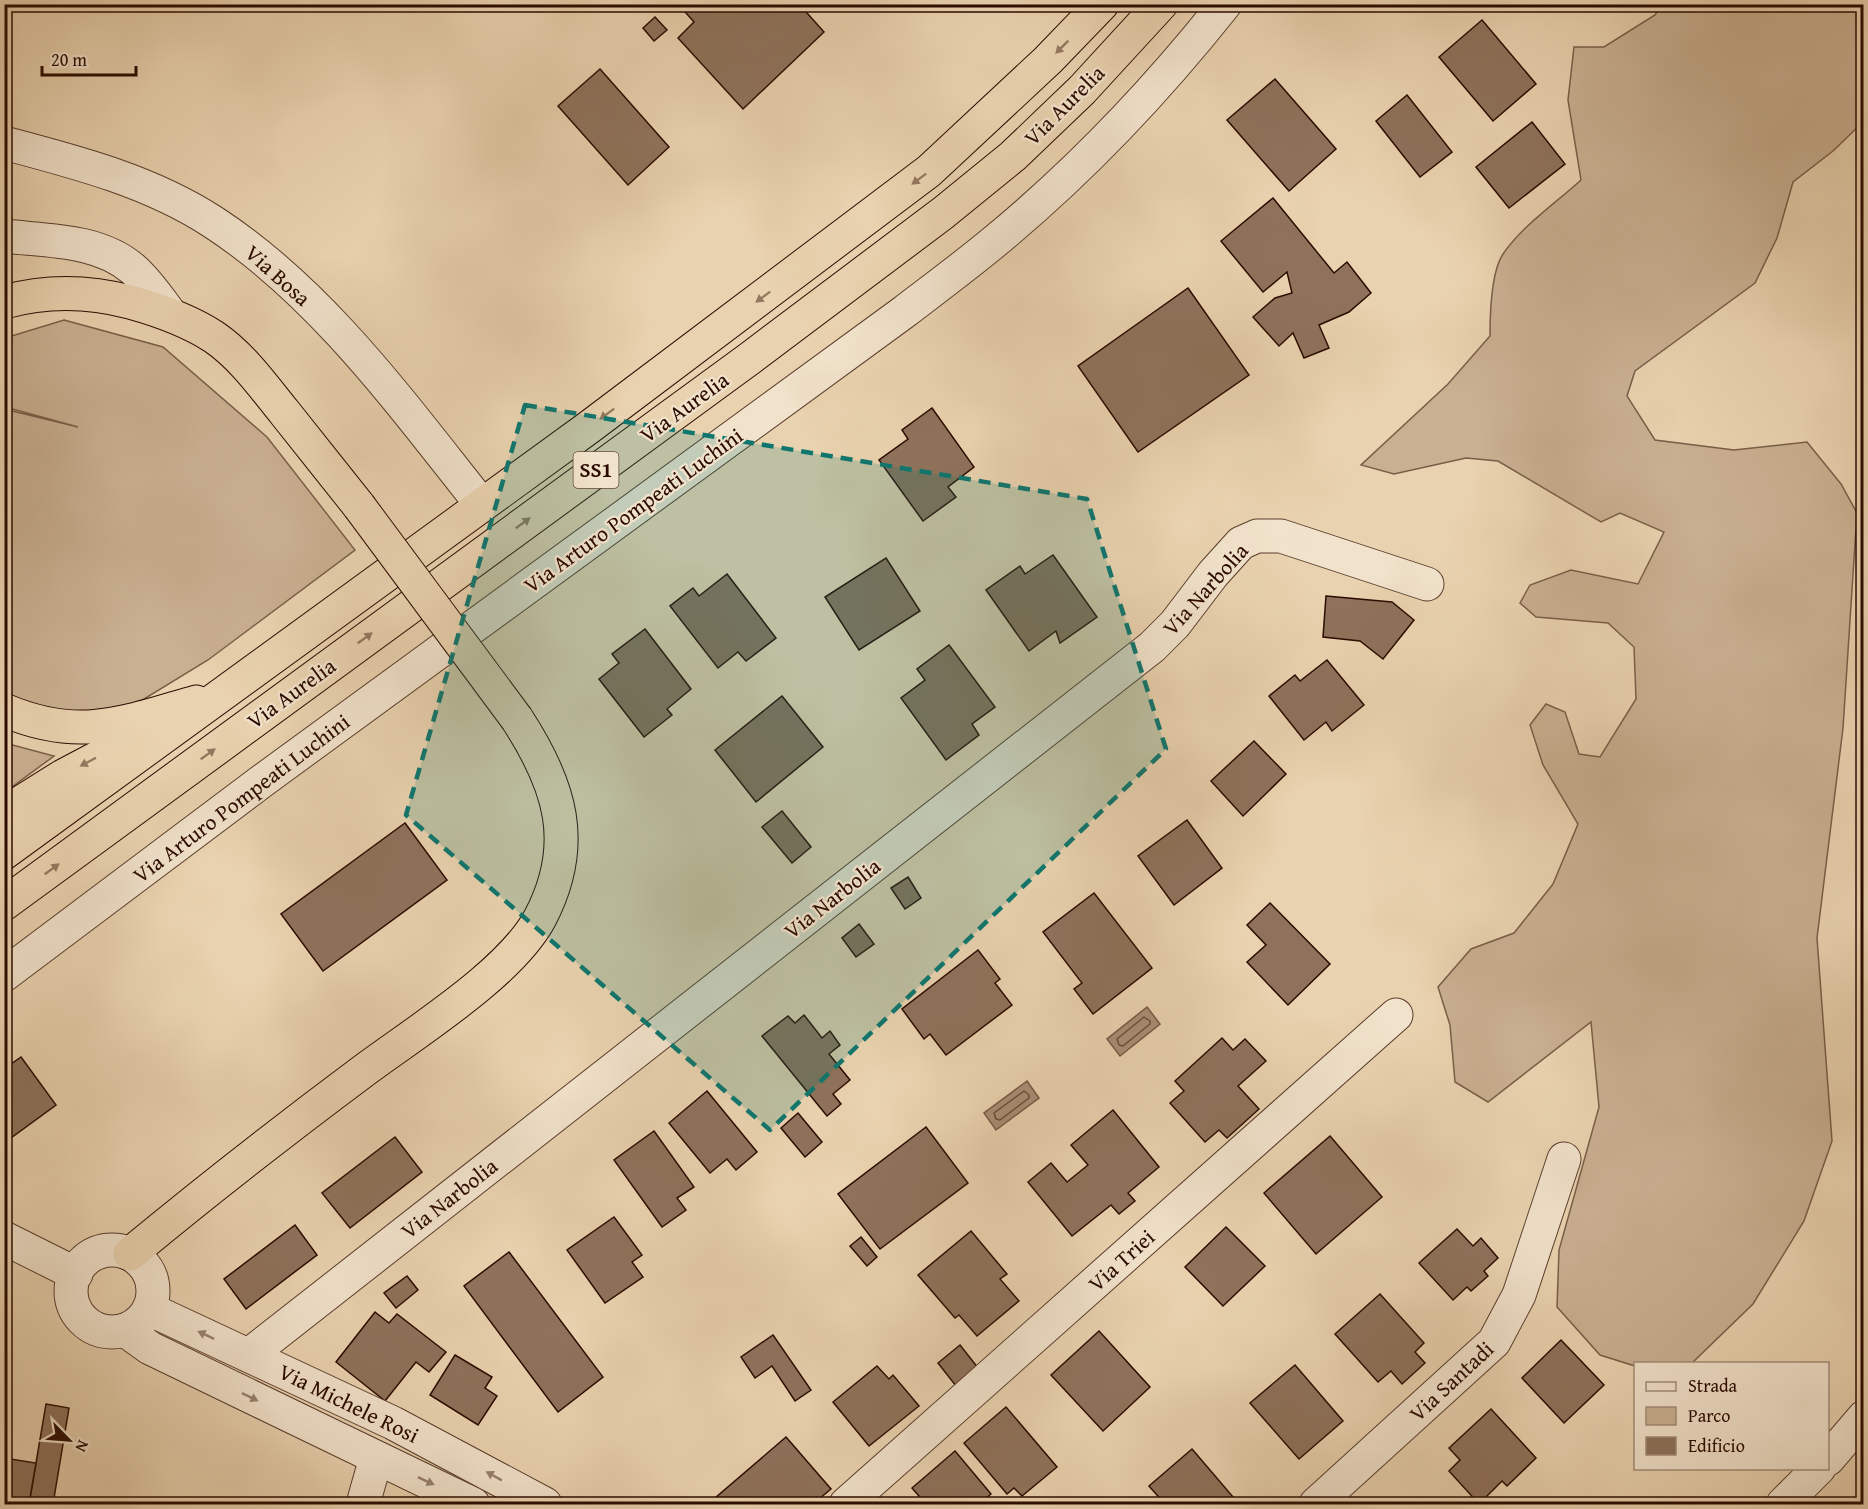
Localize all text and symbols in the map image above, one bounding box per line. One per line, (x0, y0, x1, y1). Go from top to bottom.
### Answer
scale bar (42, 39, 136, 77)
one-way arrow (1055, 39, 1069, 53)
text: 20 m (51, 46, 87, 73)
street label: Via Aurelia (1016, 57, 1112, 153)
one-way arrow (911, 173, 926, 185)
street label: Via Bosa (238, 237, 318, 314)
one-way arrow (755, 290, 771, 303)
street label: Via Aurelia (633, 363, 736, 450)
one-way arrow (600, 408, 616, 420)
street label: Via Arturo Pompeati Luchini (517, 419, 749, 601)
road number: SS1 (574, 452, 618, 488)
one-way arrow (515, 517, 531, 529)
street label: Via Narbolia (1155, 535, 1256, 642)
one-way arrow (357, 632, 373, 644)
street label: Via Aurelia (240, 649, 343, 736)
street label: Via Arturo Pompeati Luchini (126, 706, 356, 890)
one-way arrow (201, 748, 216, 760)
one-way arrow (80, 757, 97, 767)
street label: Via Narbolia (777, 850, 888, 946)
one-way arrow (44, 864, 59, 876)
street label: Via Narbolia (394, 1150, 505, 1246)
street label: Via Triei (1081, 1221, 1161, 1299)
one-way arrow (197, 1330, 214, 1339)
street label: Via Santadi (1402, 1333, 1500, 1429)
street label: Via Michele Rosi (274, 1355, 424, 1451)
legend (1634, 1362, 1829, 1470)
text: Strada (1688, 1372, 1738, 1399)
one-way arrow (242, 1392, 259, 1401)
text: Parco (1688, 1402, 1731, 1429)
north arrow (39, 1410, 99, 1470)
text: Edificio (1688, 1432, 1745, 1459)
text: N (69, 1436, 96, 1457)
one-way arrow (485, 1471, 502, 1481)
one-way arrow (418, 1477, 435, 1486)

